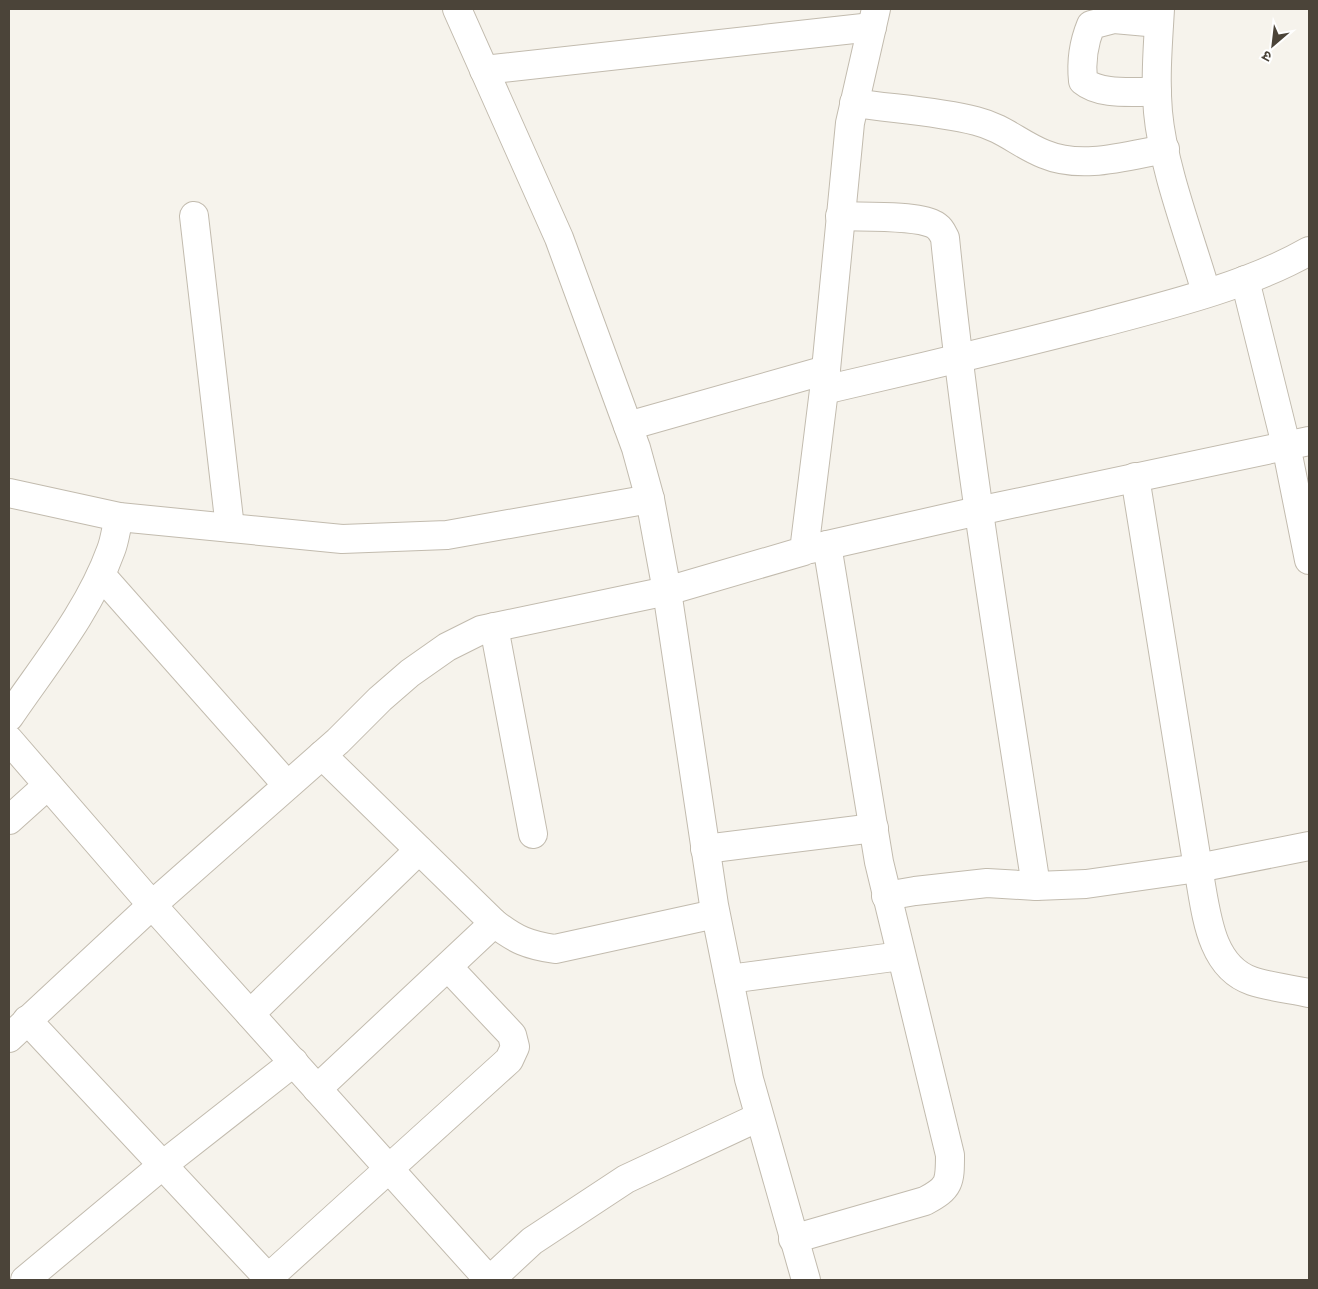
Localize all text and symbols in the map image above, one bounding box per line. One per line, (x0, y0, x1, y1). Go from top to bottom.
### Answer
north arrow (1248, 20, 1298, 70)
text: उ (1258, 46, 1275, 66)

